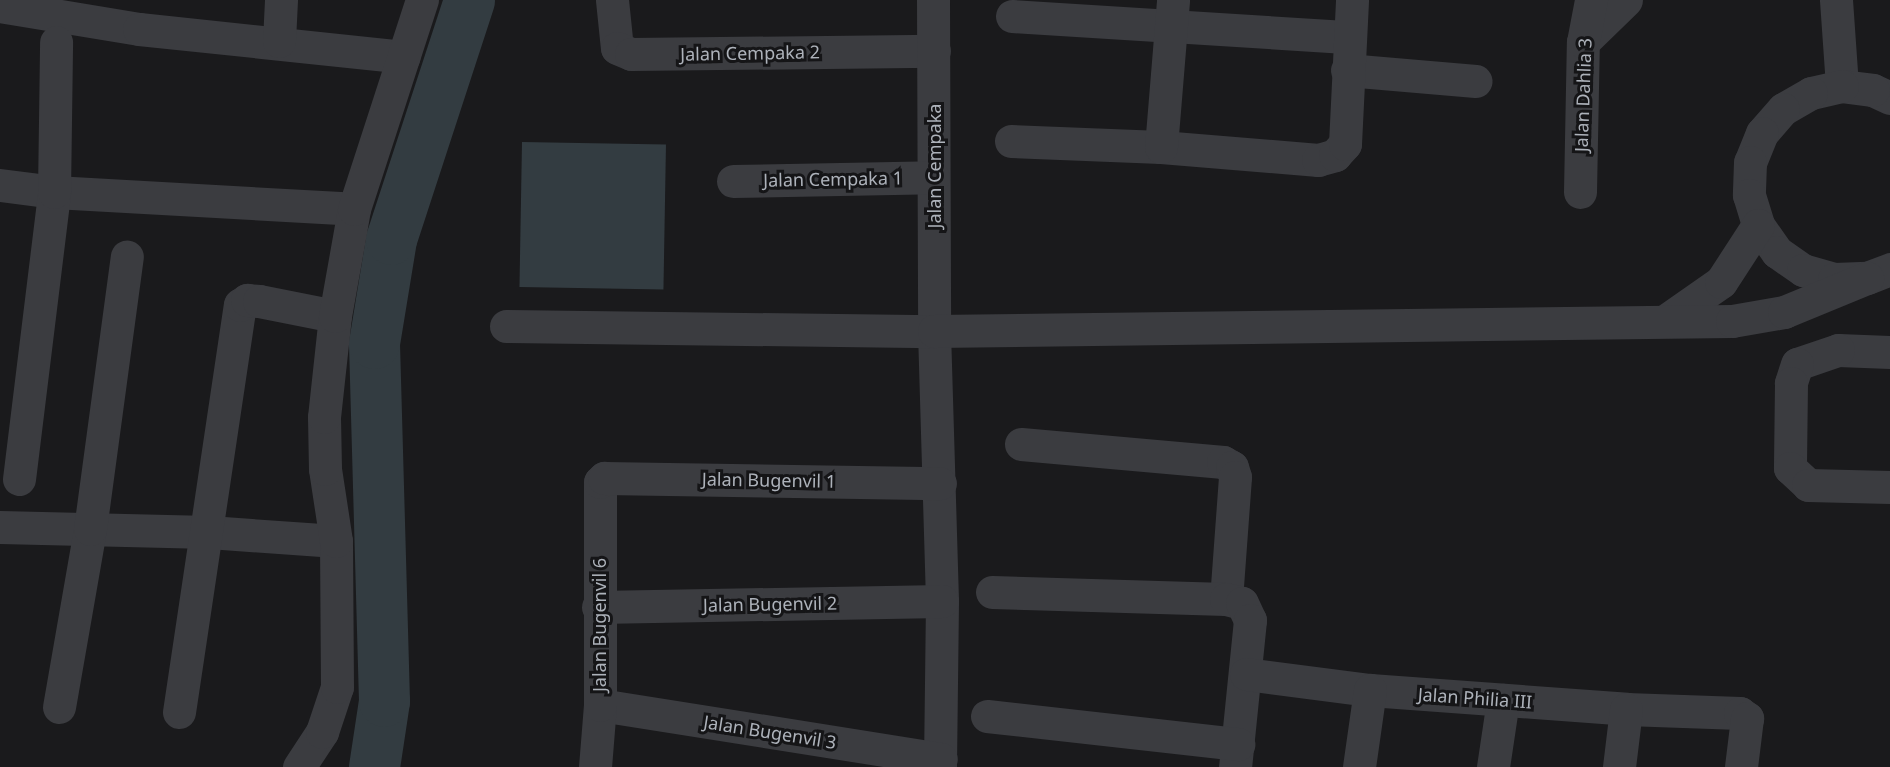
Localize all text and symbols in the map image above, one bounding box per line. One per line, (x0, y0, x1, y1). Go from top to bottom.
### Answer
street label: Jalan Dahlia 3 (1570, 38, 1596, 152)
street label: Jalan Cempaka 2 (680, 41, 820, 65)
street label: Jalan Cempaka (923, 104, 945, 228)
street label: Jalan Cempaka 1 (763, 167, 903, 191)
street label: Jalan Bugenvil 1 (702, 468, 836, 492)
street label: Jalan Bugenvil 6 (588, 558, 610, 692)
street label: Jalan Bugenvil 2 (703, 592, 837, 616)
street label: Jalan Philia III (1417, 683, 1533, 713)
street label: Jalan Bugenvil 3 (702, 711, 838, 753)

